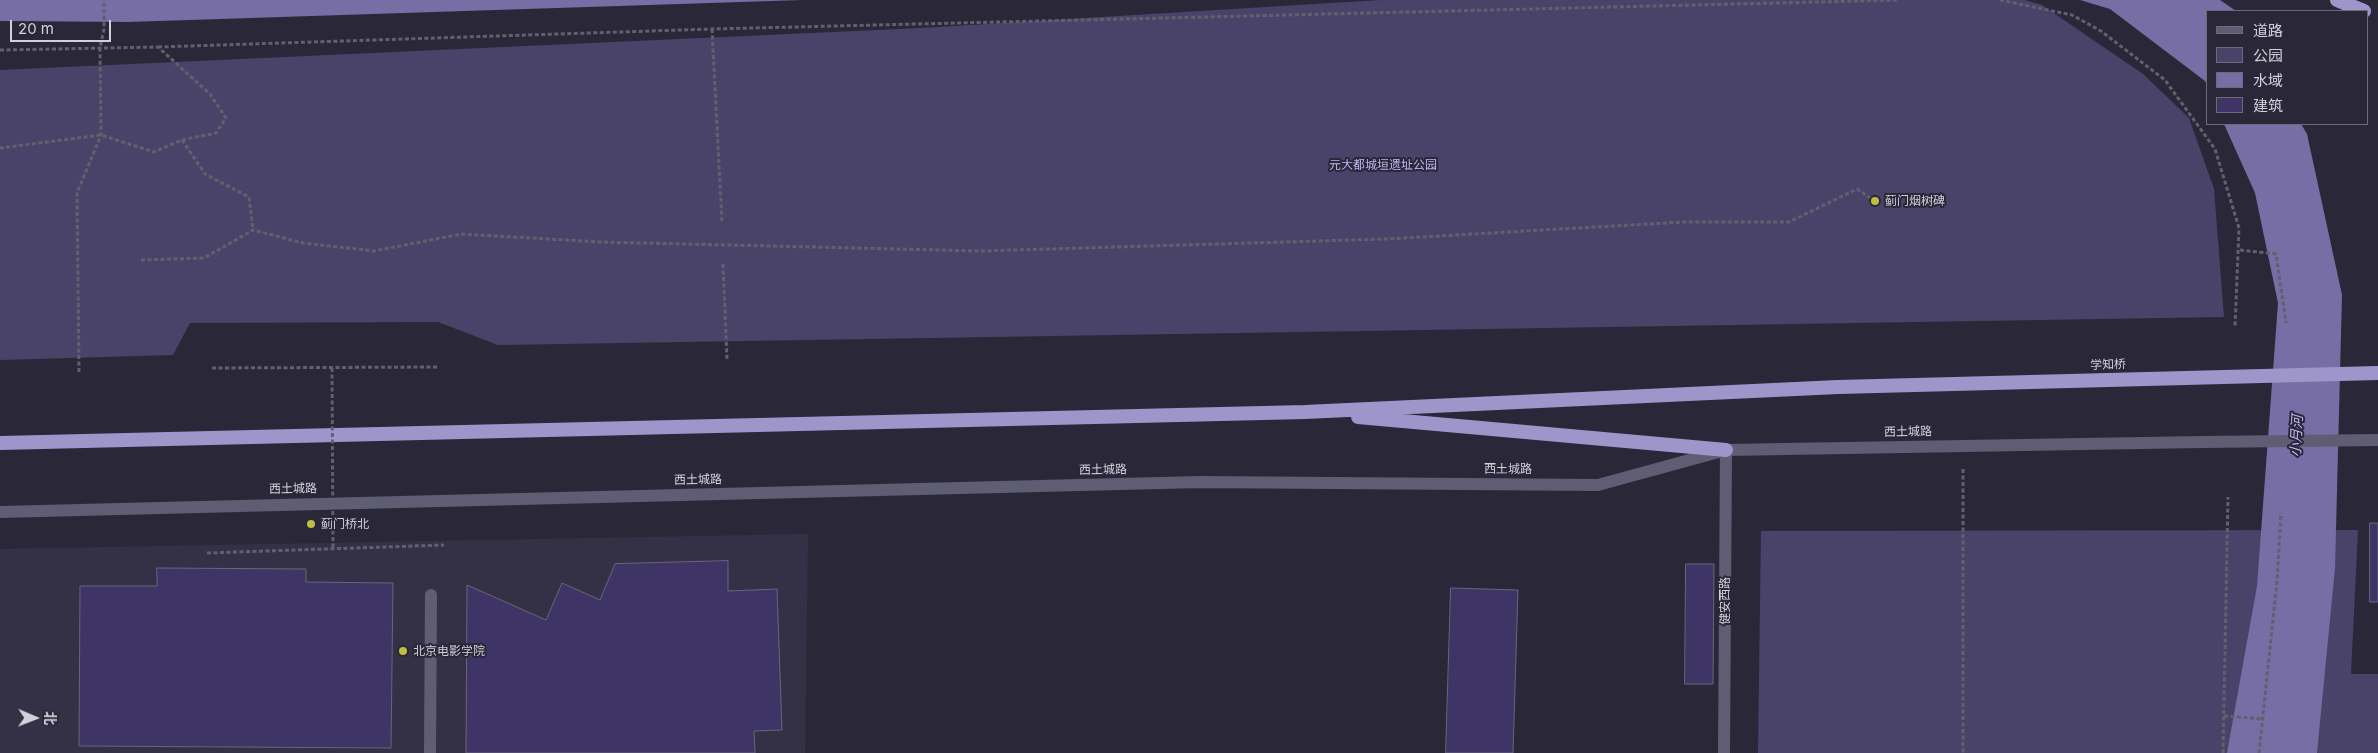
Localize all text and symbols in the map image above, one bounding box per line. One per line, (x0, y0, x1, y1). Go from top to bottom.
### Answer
scale bar (12, 10, 114, 42)
legend (2206, 10, 2368, 125)
text: 20 m (18, 19, 54, 38)
text: 道路 (2253, 21, 2283, 40)
text: 公园 (2253, 46, 2283, 65)
text: 水域 (2253, 71, 2283, 90)
text: 建筑 (2253, 96, 2283, 115)
park label: 元大都城垣遗址公园 (1329, 158, 1437, 172)
place label: 蓟门烟树碑 (1885, 194, 1945, 208)
marker: 蓟门烟树碑 (1869, 195, 1881, 207)
street label: 学知桥 (2090, 357, 2126, 373)
water label: 小月河 (2288, 415, 2306, 457)
street label: 西土城路 (1884, 424, 1932, 440)
street label: 西土城路 (1079, 462, 1127, 478)
street label: 西土城路 (1484, 462, 1532, 476)
street label: 西土城路 (674, 472, 722, 488)
street label: 西土城路 (269, 481, 317, 497)
place label: 蓟门桥北 (321, 517, 369, 531)
marker: 蓟门桥北 (305, 518, 317, 530)
street label: 健安西路 (1718, 577, 1732, 625)
place label: 北京电影学院 (413, 644, 485, 658)
marker: 北京电影学院 (397, 645, 409, 657)
north arrow (10, 693, 60, 743)
text: 北 (42, 711, 59, 725)

